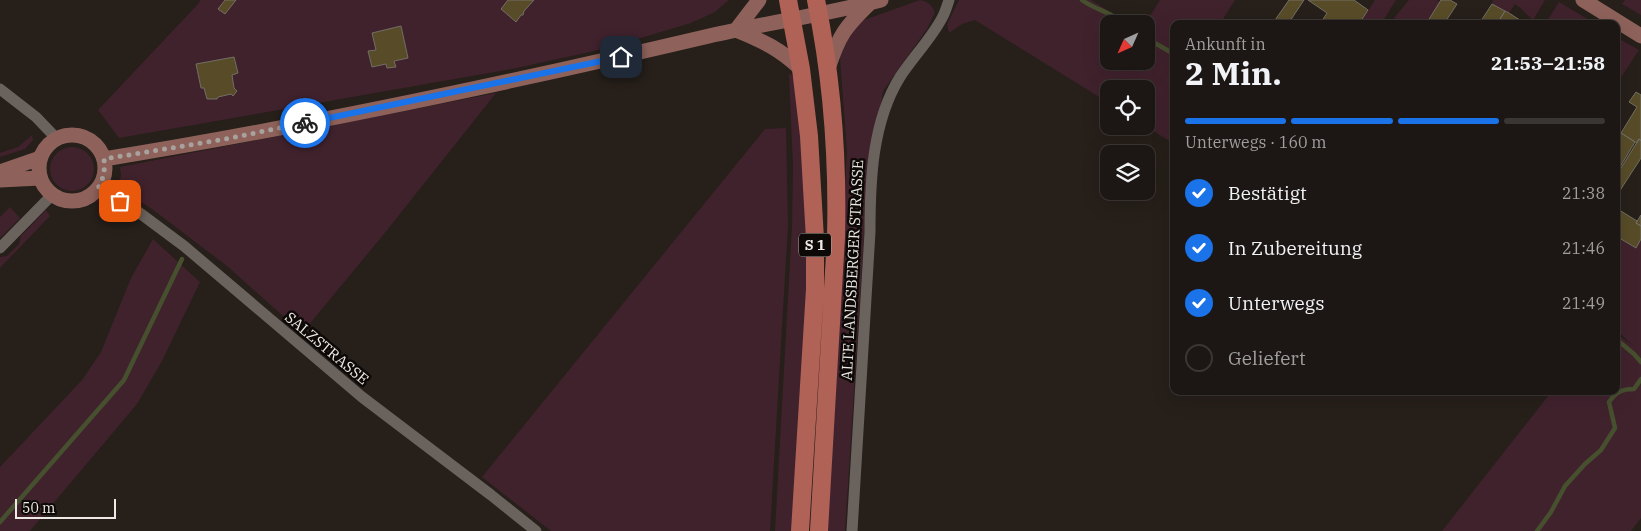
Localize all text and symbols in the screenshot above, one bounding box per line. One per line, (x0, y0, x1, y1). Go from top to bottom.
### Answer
north arrow (1100, 15, 1155, 70)
map controls (1100, 15, 1155, 200)
text: Ankunft in (1185, 34, 1266, 54)
pin (600, 36, 642, 78)
icon: home (607, 43, 635, 71)
text: 21:53–21:58 (1491, 51, 1605, 75)
text: 2 Min. (1185, 52, 1282, 94)
button: locate (1100, 80, 1155, 135)
courier (280, 98, 330, 148)
icon: bike (291, 109, 319, 137)
text: Unterwegs · 160 m (1185, 132, 1327, 152)
button: layers (1100, 145, 1155, 200)
street label: ALTE LANDSBERGER STRASSE (837, 159, 867, 381)
icon: check (1185, 179, 1213, 207)
pin (99, 180, 141, 222)
text: Bestätigt (1228, 181, 1307, 205)
text: 21:38 (1562, 183, 1605, 203)
icon: bag (106, 187, 134, 215)
road number: S 1 (799, 234, 831, 256)
icon: check (1185, 234, 1213, 262)
text: In Zubereitung (1228, 236, 1362, 260)
text: 21:46 (1562, 238, 1605, 258)
icon: check (1185, 289, 1213, 317)
text: Unterwegs (1228, 291, 1324, 315)
text: 21:49 (1562, 293, 1605, 313)
street label: SALZSTRASSE (281, 307, 373, 389)
text: Geliefert (1228, 346, 1306, 370)
scale bar (15, 496, 116, 519)
text: 50 m (22, 499, 55, 517)

